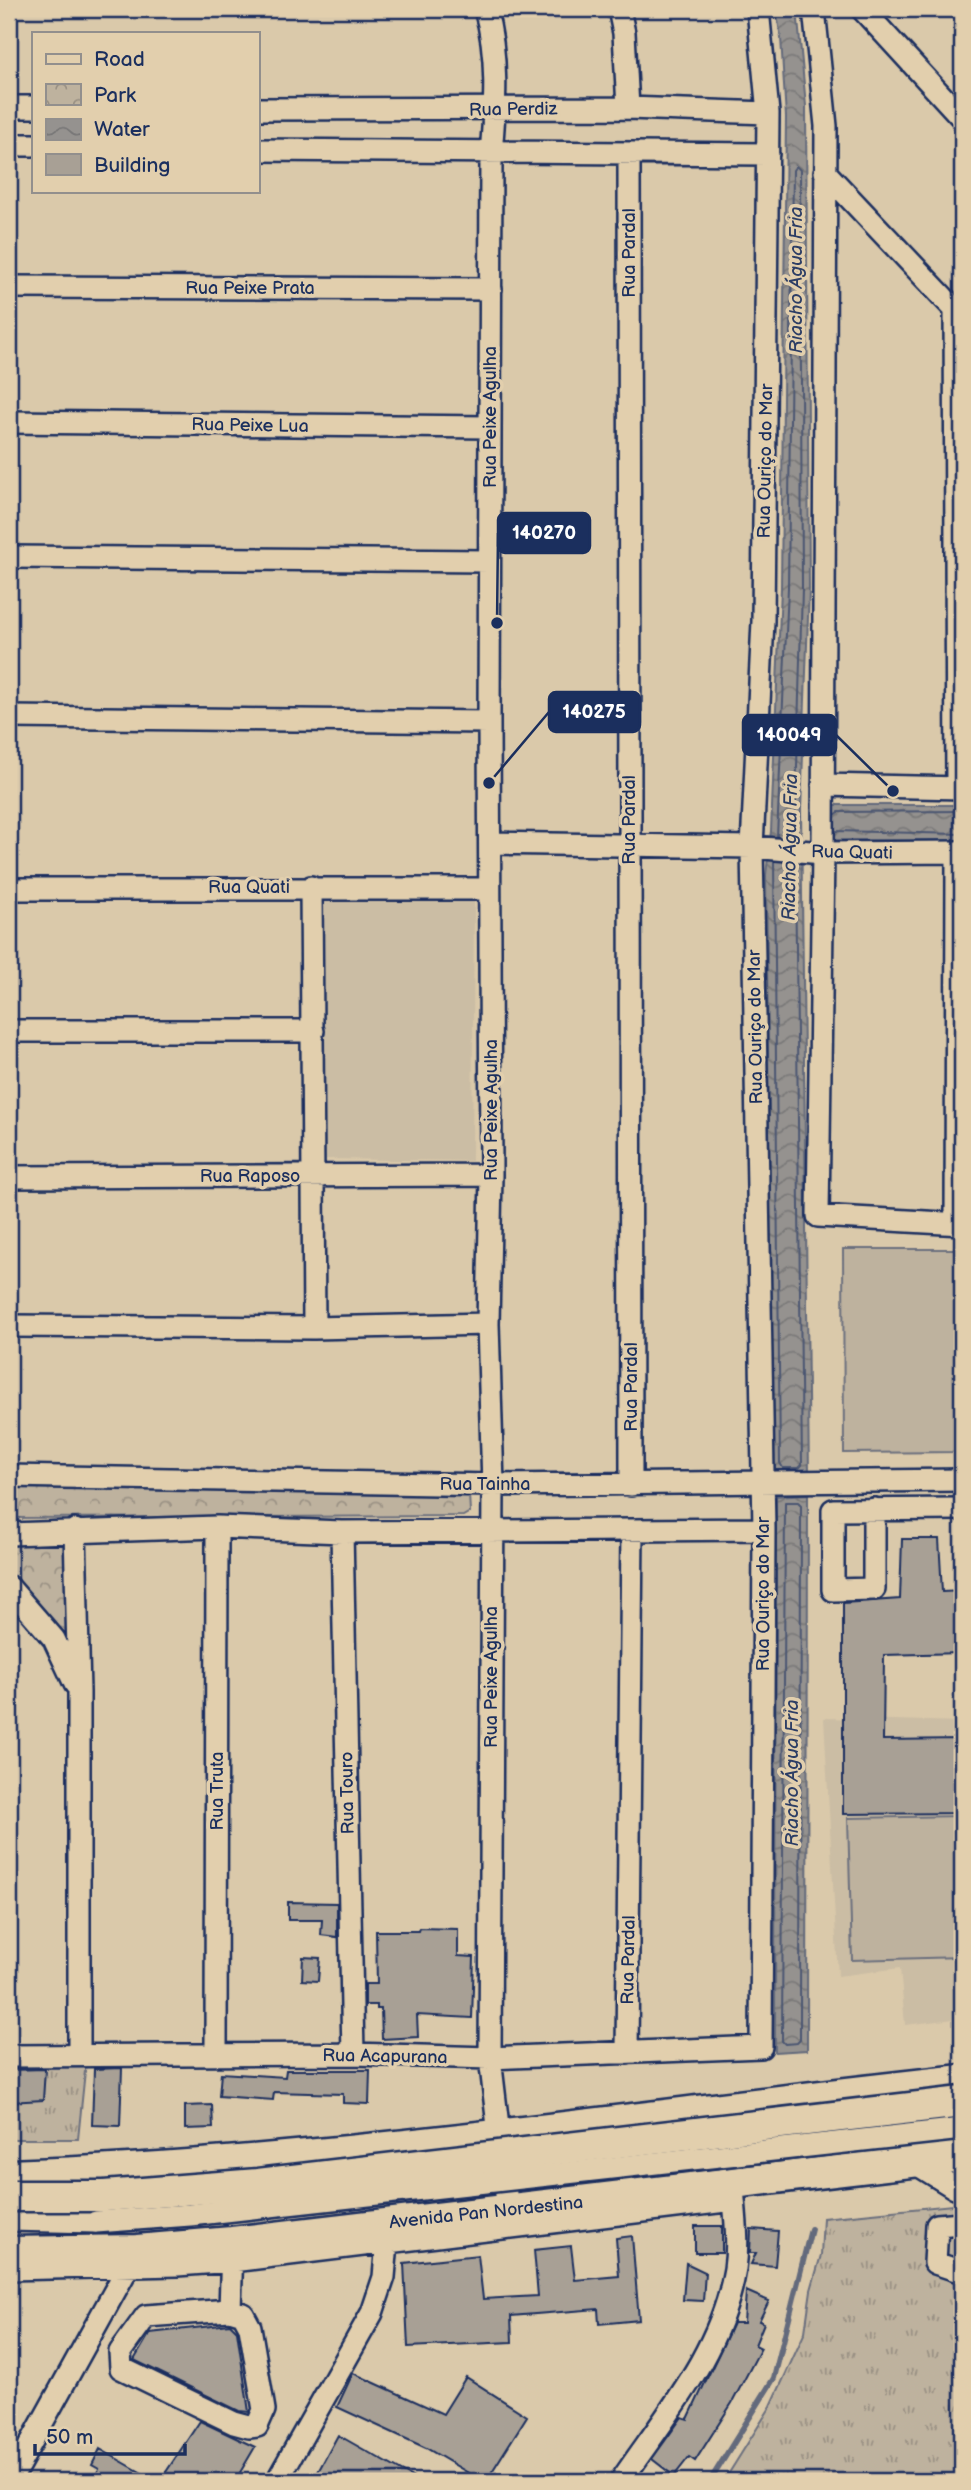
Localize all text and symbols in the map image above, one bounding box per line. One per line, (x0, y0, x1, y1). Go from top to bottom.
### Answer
legend (32, 32, 259, 192)
text: Road (94, 47, 145, 72)
text: Park (94, 83, 137, 108)
street label: Rua Perdiz (469, 98, 558, 121)
text: Water (94, 117, 150, 142)
text: Building (94, 153, 170, 178)
water label: Riacho Água Fria (784, 206, 808, 354)
street label: Rua Pardal (619, 208, 640, 298)
street label: Rua Peixe Prata (185, 278, 315, 299)
street label: Rua Peixe Agulha (480, 346, 501, 488)
street label: Rua Ouriço do Mar (754, 383, 777, 538)
street label: Rua Peixe Lua (191, 414, 309, 437)
callout: 140270 (498, 513, 590, 553)
text: 140270 (512, 522, 576, 545)
callout: 140275 (549, 692, 640, 732)
text: 140275 (562, 701, 626, 724)
callout: 140049 (743, 715, 836, 755)
text: 140049 (756, 724, 822, 747)
water label: Riacho Água Fria (777, 773, 803, 921)
street label: Rua Pardal (619, 775, 640, 865)
street label: Rua Quati (811, 841, 893, 864)
street label: Rua Quati (208, 877, 290, 898)
street label: Rua Ouriço do Mar (744, 949, 767, 1104)
street label: Rua Peixe Agulha (481, 1039, 502, 1181)
street label: Rua Raposo (200, 1166, 300, 1187)
street label: Rua Pardal (621, 1342, 642, 1432)
street label: Rua Tainha (440, 1474, 530, 1495)
street label: Rua Ouriço do Mar (753, 1516, 774, 1671)
street label: Rua Peixe Agulha (481, 1606, 502, 1748)
water label: Riacho Água Fria (780, 1699, 804, 1847)
street label: Rua Touro (336, 1751, 359, 1835)
street label: Rua Truta (207, 1752, 228, 1830)
street label: Rua Pardal (617, 1915, 640, 2005)
street label: Rua Acapurana (322, 2045, 448, 2068)
street label: Avenida Pan Nordestina (388, 2192, 584, 2233)
scale bar (35, 2413, 186, 2457)
text: 50 m (46, 2425, 93, 2450)

